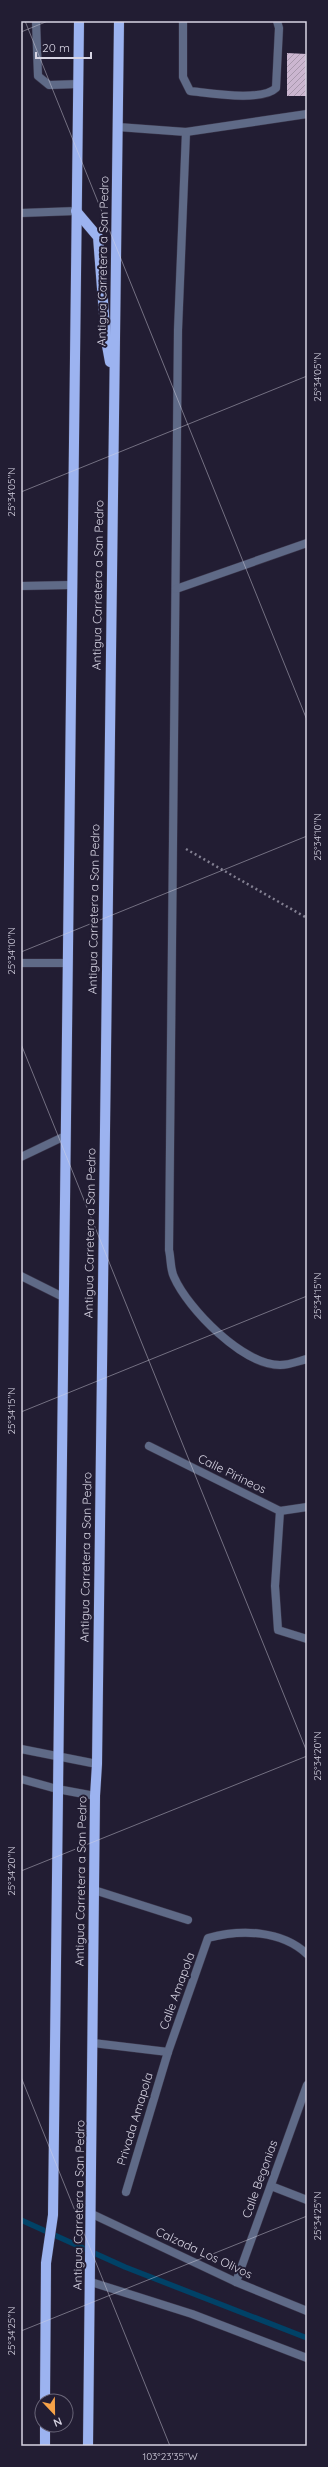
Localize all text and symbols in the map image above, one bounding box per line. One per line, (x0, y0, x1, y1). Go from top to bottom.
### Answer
scale bar (36, 34, 91, 60)
text: 20 m (42, 40, 70, 55)
street label: Antigua Carretera a San Pedro (94, 176, 111, 346)
text: 25°34'05"N (311, 352, 324, 402)
text: 25°34'05"N (5, 467, 18, 517)
street label: Antigua Carretera a San Pedro (89, 500, 106, 670)
text: 25°34'10"N (311, 813, 324, 861)
street label: Antigua Carretera a San Pedro (85, 824, 102, 994)
text: 25°34'10"N (5, 927, 18, 975)
street label: Antigua Carretera a San Pedro (81, 1148, 98, 1318)
text: 25°34'15"N (311, 1272, 324, 1320)
text: 25°34'15"N (5, 1387, 18, 1435)
street label: Calle Pirineos (196, 1451, 269, 1497)
street label: Antigua Carretera a San Pedro (77, 1472, 94, 1642)
text: 25°34'20"N (311, 1731, 324, 1781)
street label: Antigua Carretera a San Pedro (72, 1796, 89, 1966)
text: 25°34'20"N (5, 1846, 18, 1896)
street label: Calle Amapola (156, 1950, 197, 2032)
street label: Privada Amapola (113, 2071, 156, 2167)
street label: Antigua Carretera a San Pedro (70, 2120, 87, 2290)
street label: Calle Begonias (238, 2137, 281, 2220)
text: 25°34'25"N (311, 2192, 324, 2240)
street label: Calzada Los Olivos (153, 2224, 255, 2282)
text: 25°34'25"N (5, 2307, 18, 2355)
north arrow (34, 2393, 74, 2433)
text: N (51, 2414, 64, 2430)
text: 103°23'35"W (142, 2450, 198, 2463)

